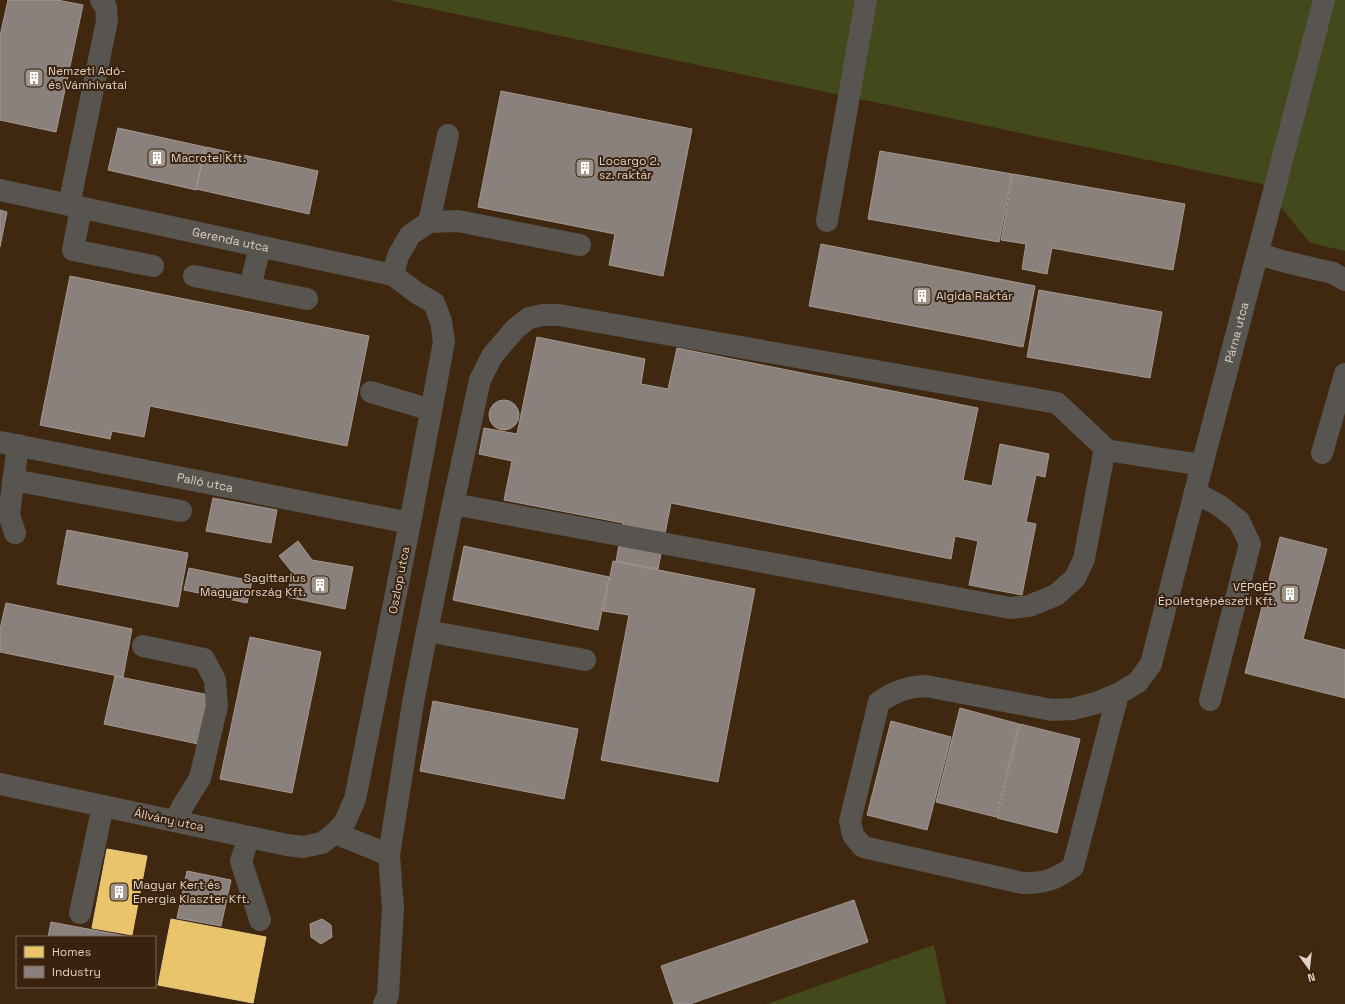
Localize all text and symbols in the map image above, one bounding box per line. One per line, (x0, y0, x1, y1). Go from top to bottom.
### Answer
place label: Nemzeti Adó- és Vámhivatal (48, 63, 127, 93)
building icon: Nemzeti Adó- és Vámhivatal (23, 67, 45, 89)
building icon: Macrotel Kft. (146, 147, 168, 169)
place label: Macrotel Kft. (171, 150, 246, 166)
place label: Locargo 2. sz. raktár (599, 153, 660, 183)
building icon: Locargo 2. sz. raktár (574, 157, 596, 179)
street label: Gerenda utca (191, 224, 271, 256)
building icon: Algida Raktár (911, 285, 933, 307)
place label: Algida Raktár (936, 288, 1013, 304)
street label: Párna utca (1221, 300, 1253, 365)
street label: Palló utca (175, 469, 235, 496)
street label: Oszlop utca (385, 545, 413, 615)
place label: Sagittarius Magyarország Kft. (200, 570, 306, 600)
building icon: Sagittarius Magyarország Kft. (309, 574, 331, 596)
place label: VÉPGÉP Épületgépészeti Kft. (1158, 579, 1276, 609)
building icon: VÉPGÉP Épületgépészeti Kft. (1279, 583, 1301, 605)
street label: Állvány utca (133, 805, 205, 835)
place label: Magyar Kert és Energia Klaszter Kft. (133, 877, 250, 907)
building icon: Magyar Kert és Energia Klaszter Kft. (108, 881, 130, 903)
legend (16, 936, 156, 988)
text: Homes (52, 944, 91, 960)
north arrow (1289, 948, 1329, 988)
text: Industry (52, 964, 101, 980)
text: N (1306, 970, 1317, 985)

